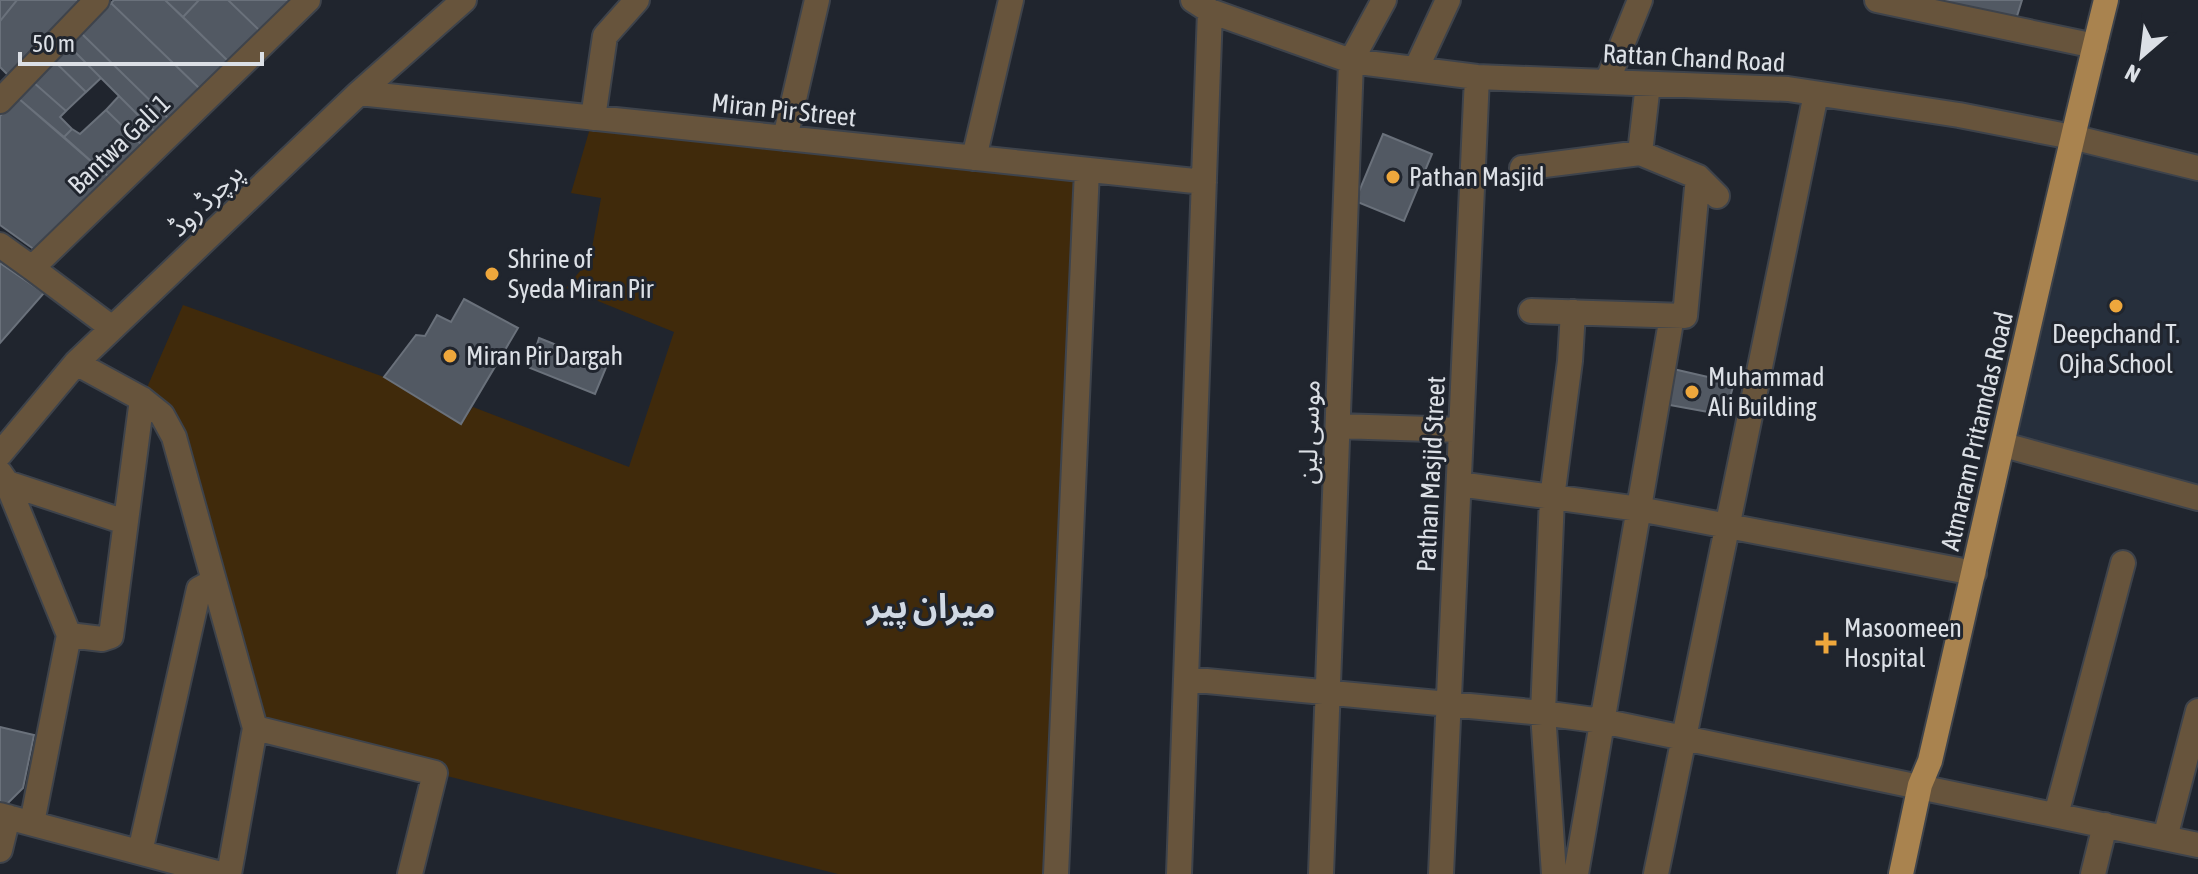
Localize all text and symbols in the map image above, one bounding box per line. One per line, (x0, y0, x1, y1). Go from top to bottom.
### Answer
scale bar (20, 16, 262, 66)
north arrow (2102, 16, 2182, 96)
text: 50 m (32, 30, 75, 57)
street label: Rattan Chand Road (1602, 38, 1786, 78)
text: N (2121, 59, 2144, 88)
street label: Miran Pir Street (710, 87, 858, 133)
street label: Bantwa Gali 1 (62, 88, 176, 200)
street label: پرچرڈ روڈ (163, 157, 251, 244)
place label: Pathan Masjid (1409, 162, 1545, 192)
marker: Pathan Masjid (1384, 168, 1402, 186)
place label: Shrine of Syeda Miran Pir (508, 244, 654, 304)
marker: Shrine of Syeda Miran Pir (483, 265, 501, 283)
marker: Deepchand T. Ojha School (2107, 297, 2125, 315)
street label: Atmaram Pritamdas Road (1935, 309, 2019, 553)
place label: Deepchand T. Ojha School (2052, 319, 2180, 379)
place label: Miran Pir Dargah (466, 341, 623, 371)
marker: Miran Pir Dargah (441, 347, 459, 365)
place label: Muhammad Ali Building (1708, 362, 1825, 422)
street label: Pathan Masjid Street (1411, 375, 1451, 573)
street label: موسی لین (1292, 379, 1326, 485)
marker: Muhammad Ali Building (1683, 383, 1701, 401)
district label: میران پیر (865, 586, 995, 629)
place label: Masoomeen Hospital (1844, 613, 1962, 673)
marker: Masoomeen Hospital (1815, 632, 1837, 654)

